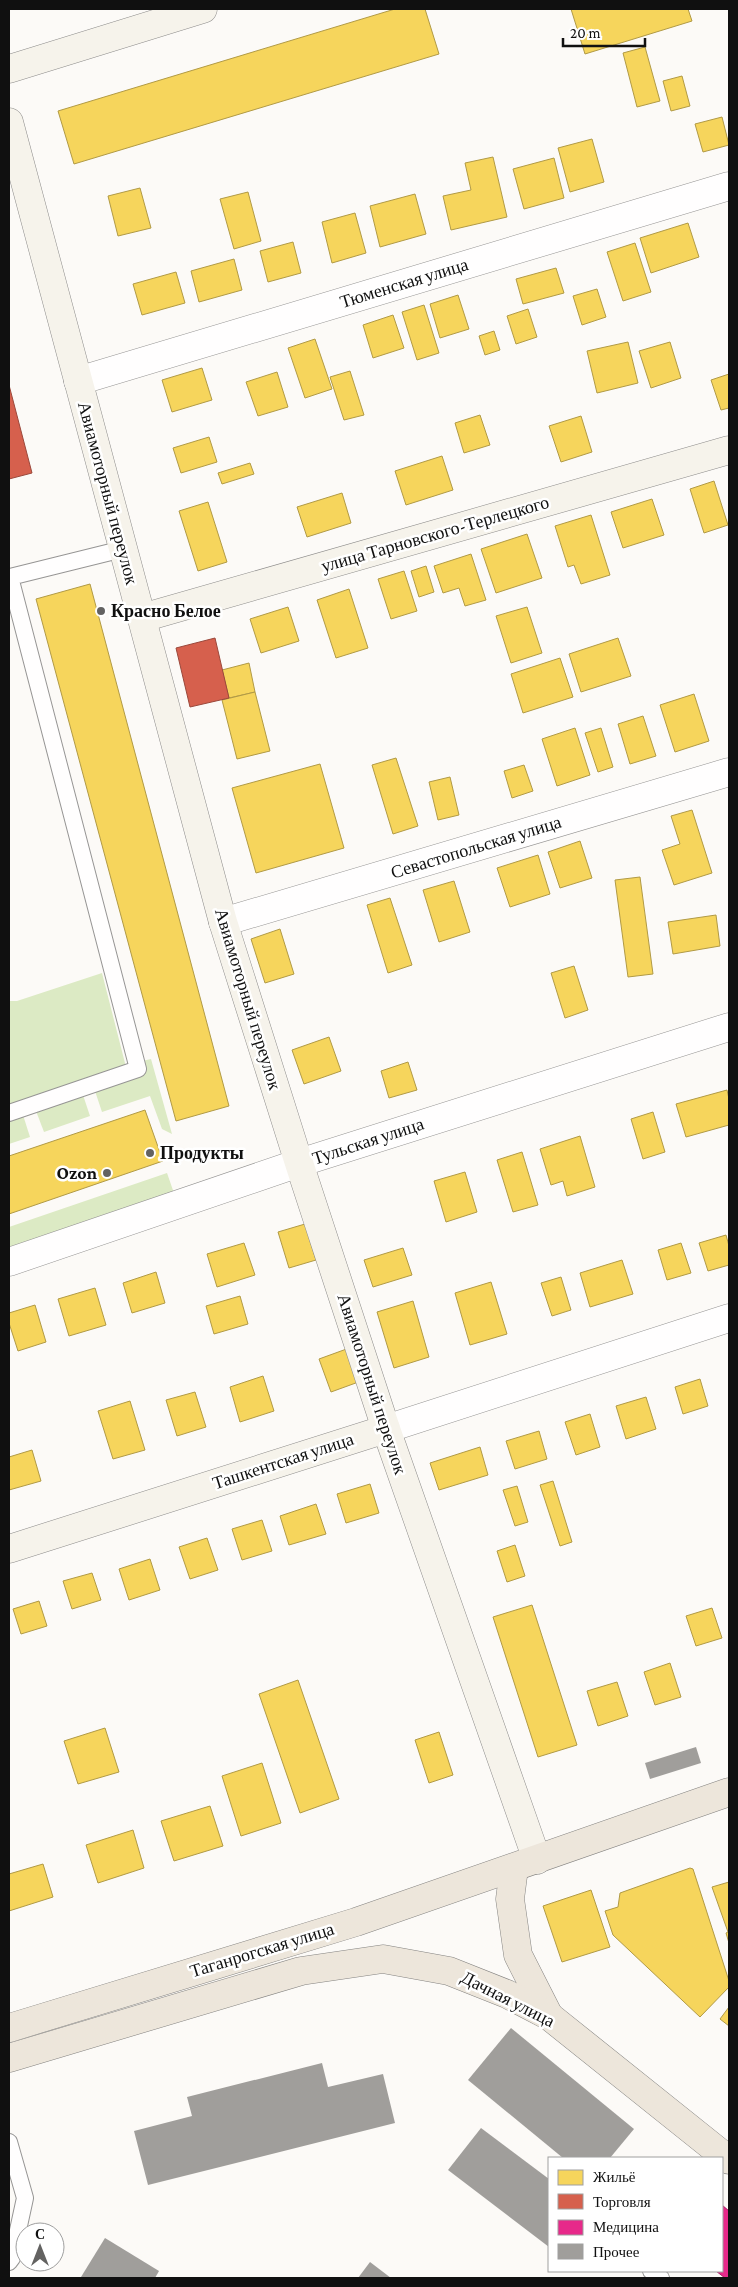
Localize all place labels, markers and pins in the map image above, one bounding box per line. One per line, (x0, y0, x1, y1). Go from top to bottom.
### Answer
place label: Красно Белое (111, 601, 221, 621)
marker: Красно Белое (95, 605, 107, 617)
place label: Продукты (160, 1143, 244, 1163)
marker: Продукты (144, 1147, 156, 1159)
place label: Ozon (57, 1163, 98, 1183)
marker: Ozon (101, 1167, 113, 1179)

